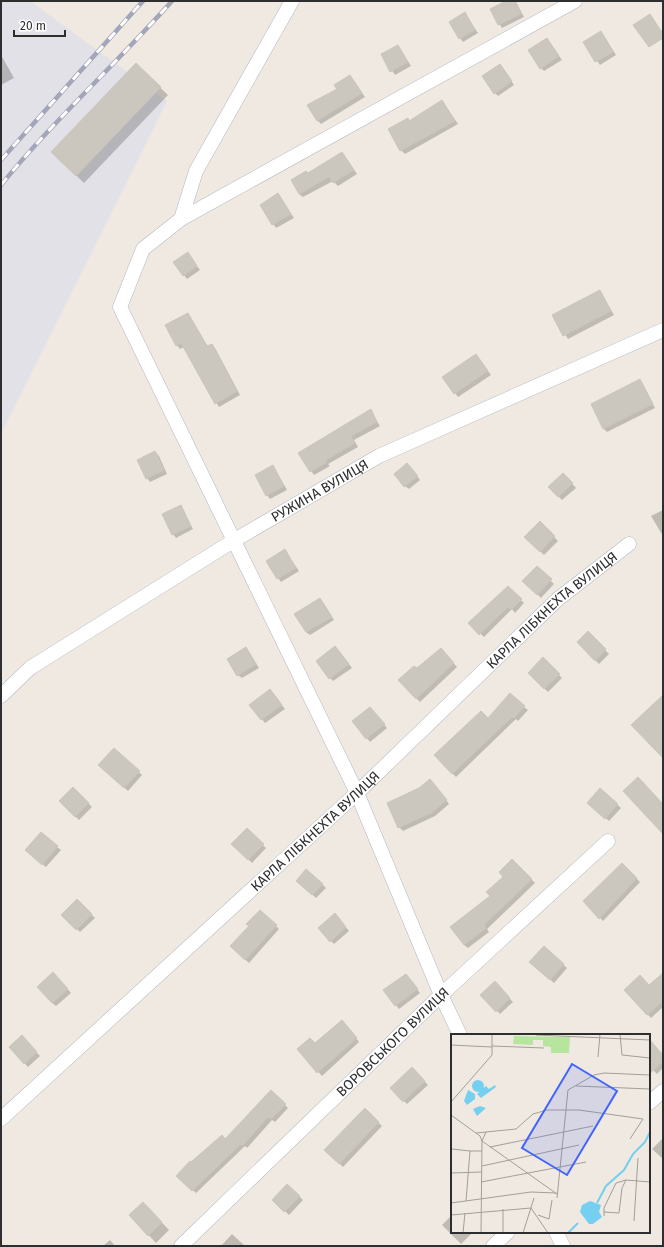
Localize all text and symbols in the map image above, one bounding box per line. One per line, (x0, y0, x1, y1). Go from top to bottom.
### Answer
scale bar (14, 12, 65, 38)
text: 20 m (20, 19, 46, 33)
street label: РУЖИНА ВУЛИЦЯ (268, 456, 371, 526)
street label: КАРЛА ЛІБКНЕХТА ВУЛИЦЯ (483, 548, 621, 672)
street label: КАРЛА ЛІБКНЕХТА ВУЛИЦЯ (247, 768, 383, 895)
street label: ВОРОВСЬКОГО ВУЛИЦЯ (333, 984, 452, 1100)
inset map (451, 1034, 650, 1233)

